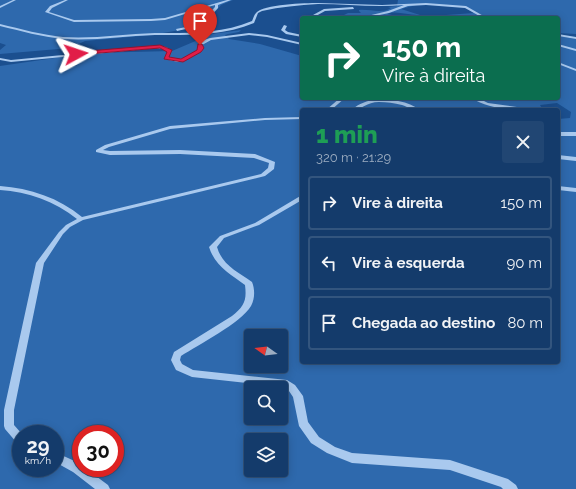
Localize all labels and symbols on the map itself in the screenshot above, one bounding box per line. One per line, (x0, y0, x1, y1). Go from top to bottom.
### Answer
pin (183, 4, 217, 45)
position arrow (55, 33, 97, 75)
north arrow (244, 329, 288, 373)
speed limit sign: 30 (72, 425, 124, 477)

